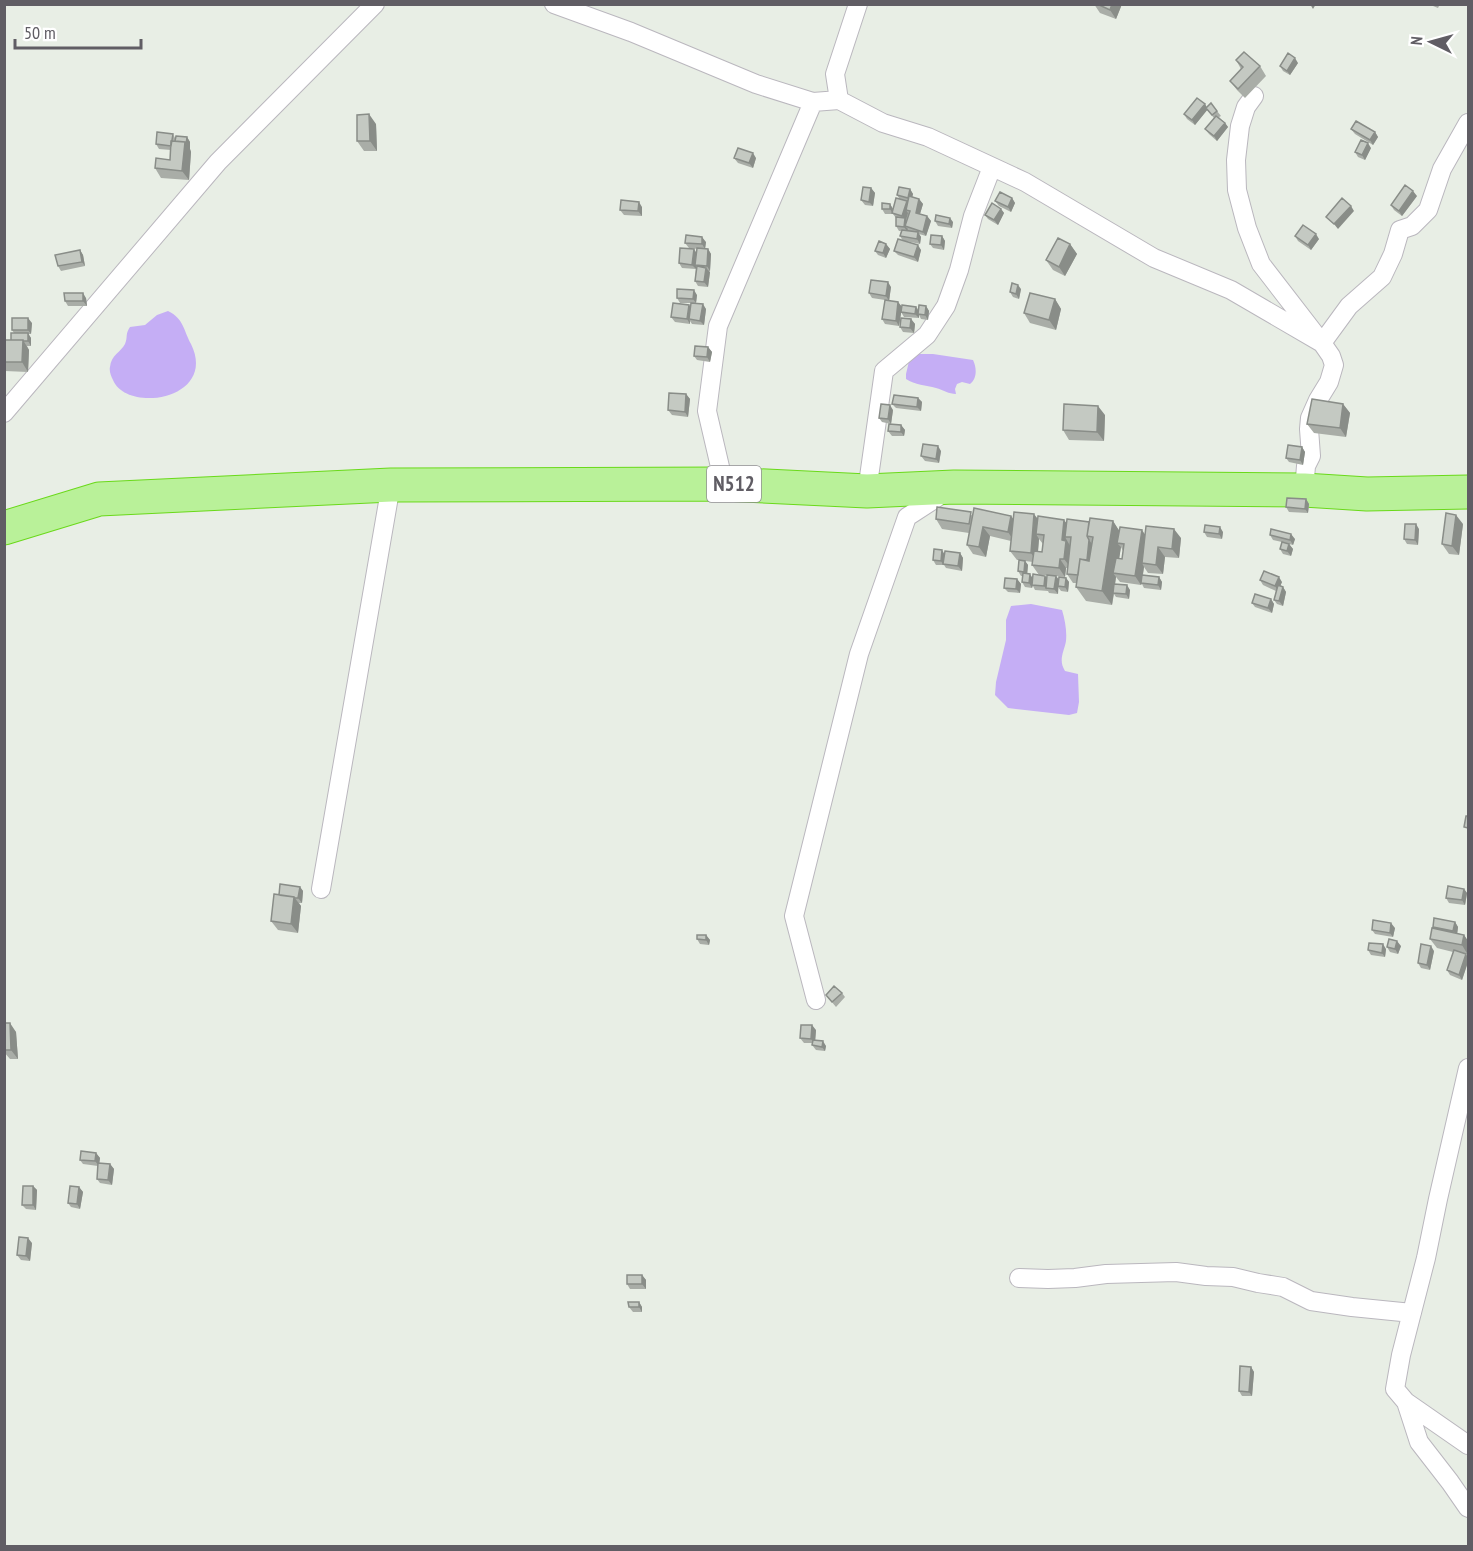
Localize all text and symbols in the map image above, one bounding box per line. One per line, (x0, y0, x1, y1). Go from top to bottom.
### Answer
scale bar (15, 12, 141, 50)
north arrow (1401, 12, 1461, 72)
text: 50 m (24, 21, 56, 44)
text: N (1406, 36, 1426, 46)
road number: N512 (707, 466, 761, 502)

